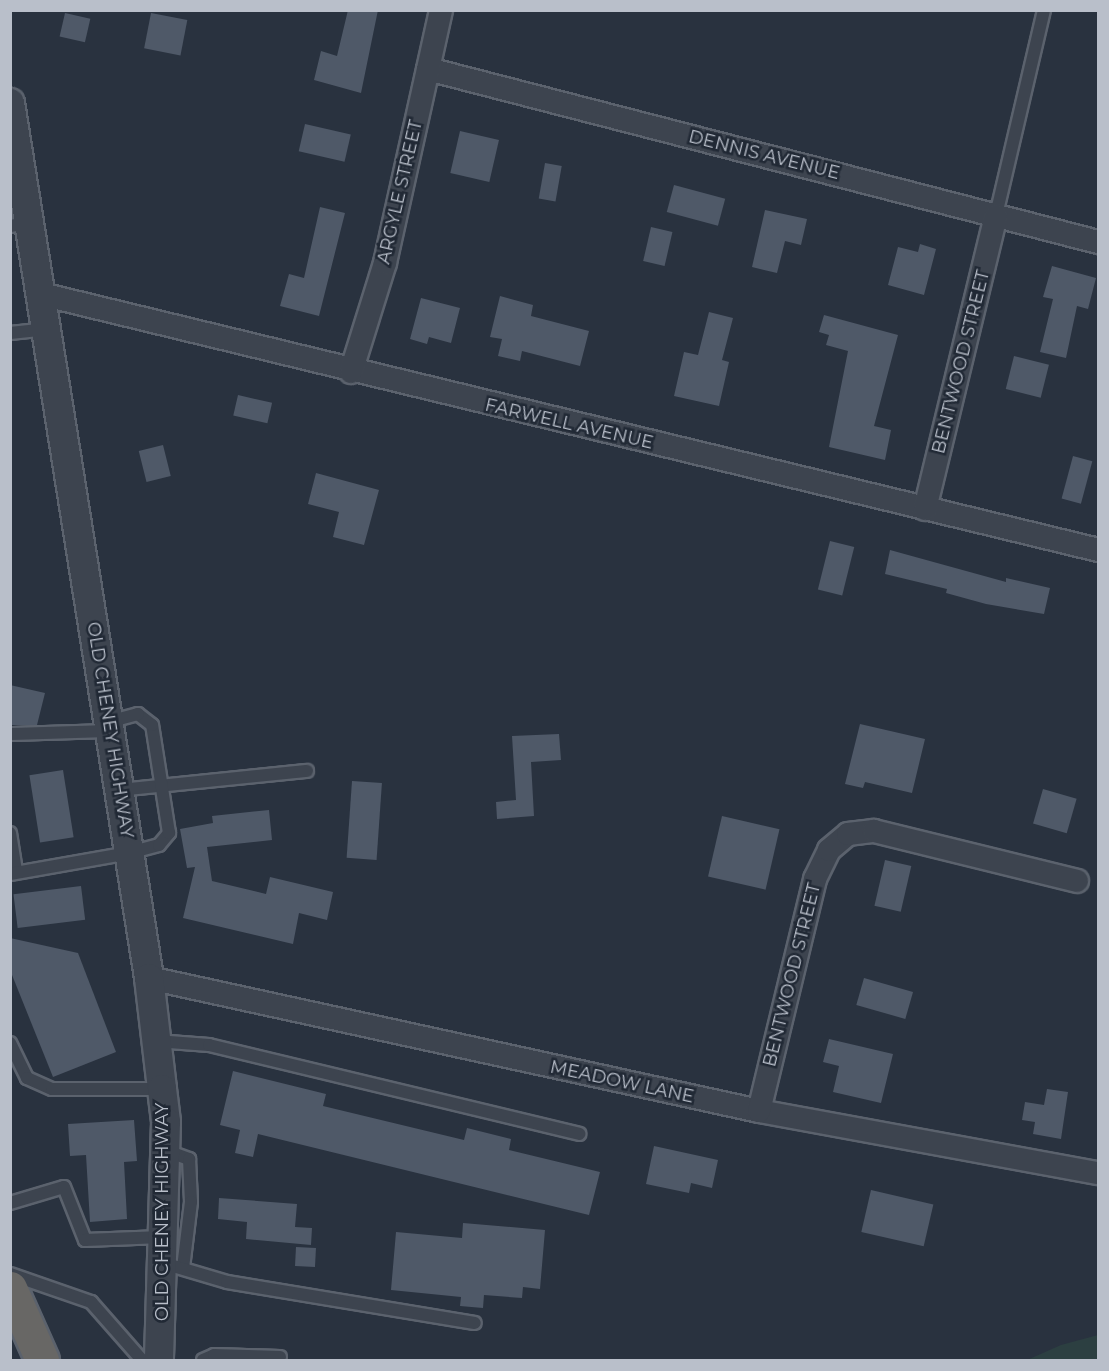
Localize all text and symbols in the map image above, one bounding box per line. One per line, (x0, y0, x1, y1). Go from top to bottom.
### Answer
street label: ARGYLE STREET (373, 118, 427, 266)
street label: DENNIS AVENUE (686, 126, 842, 184)
street label: BENTWOOD STREET (928, 268, 994, 456)
street label: FARWELL AVENUE (483, 394, 655, 454)
street label: OLD CHENEY HIGHWAY (82, 620, 138, 840)
street label: BENTWOOD STREET (759, 881, 825, 1069)
street label: MEADOW LANE (548, 1056, 696, 1108)
street label: OLD CHENEY HIGHWAY (151, 1103, 173, 1321)

